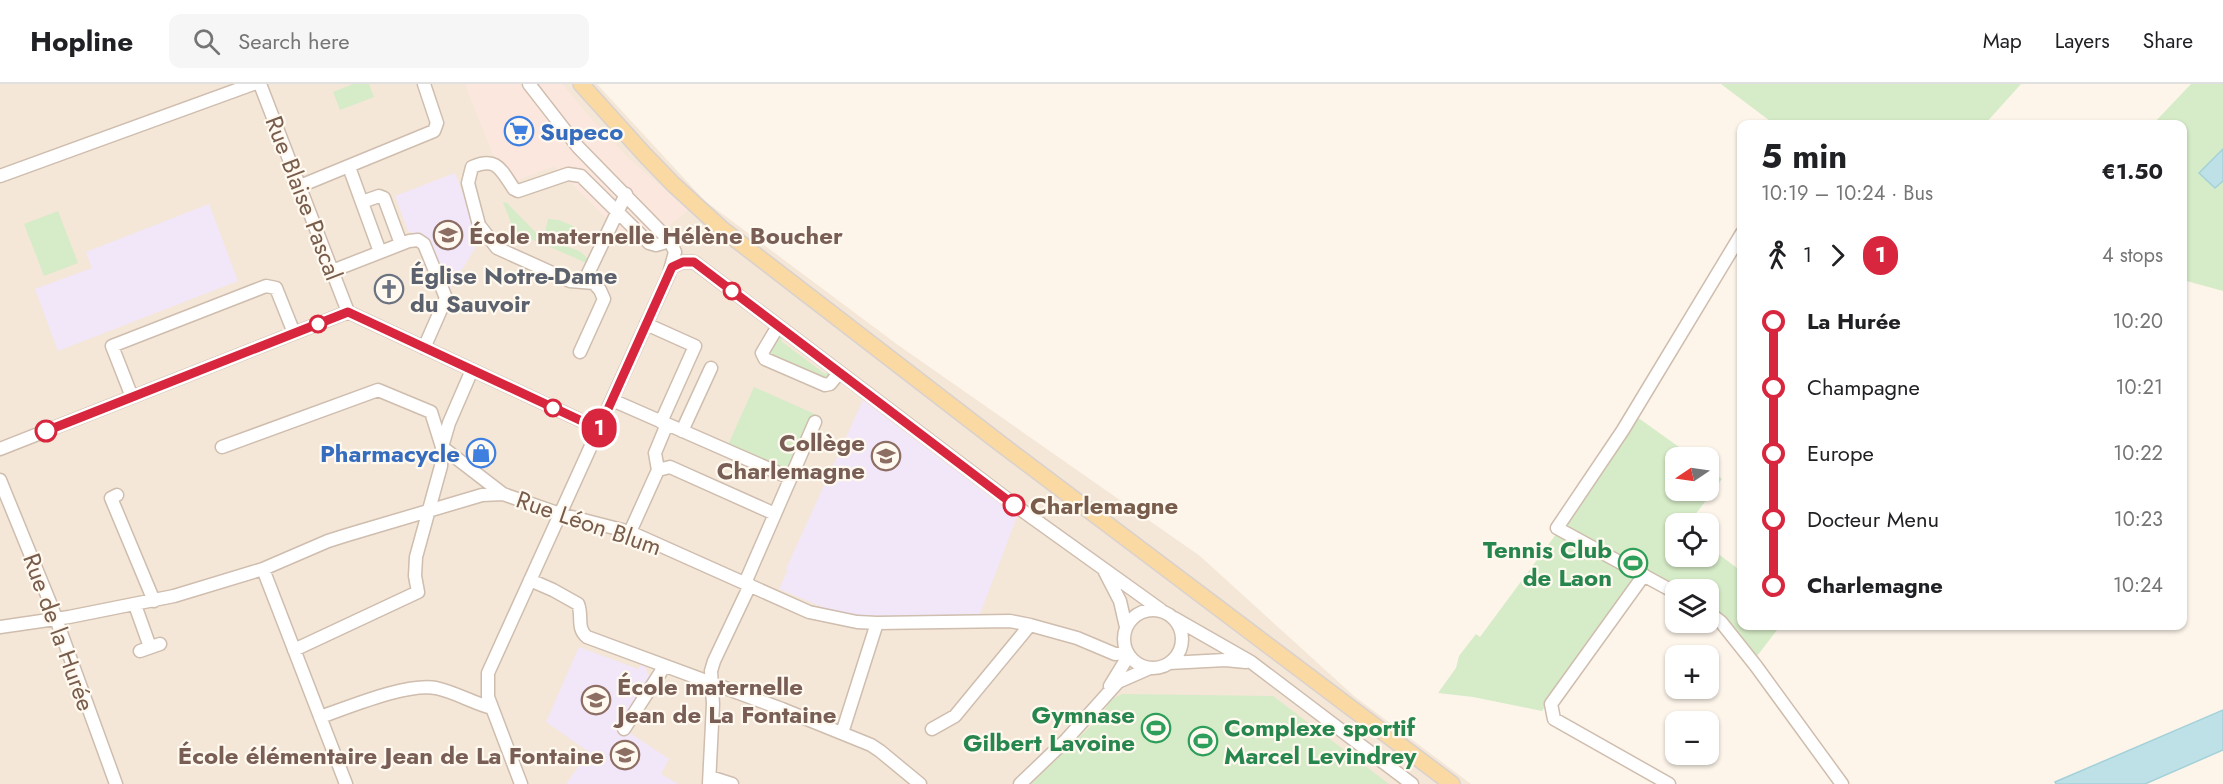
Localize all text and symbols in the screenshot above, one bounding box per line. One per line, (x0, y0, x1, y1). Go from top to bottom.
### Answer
search box (169, 14, 589, 68)
text: Hopline (30, 21, 133, 62)
icon: search (190, 25, 223, 58)
text: Search here (238, 25, 350, 57)
text: Map (1983, 26, 2022, 56)
text: Layers (2055, 26, 2110, 56)
text: Share (2143, 26, 2193, 56)
street label: Rue Blaise Pascal (257, 111, 351, 285)
place label: Supeco (540, 114, 623, 149)
supermarket icon: Supeco (503, 115, 535, 147)
text: 5 min (1761, 133, 1847, 180)
text: €1.50 (2102, 155, 2163, 187)
text: 10:19 – 10:24 · Bus (1761, 179, 1933, 208)
place label: École maternelle Hélène Boucher (469, 218, 843, 253)
school or university icon: École maternelle Hélène Boucher (432, 219, 464, 251)
icon: walk (1761, 239, 1794, 272)
icon: forward (1821, 239, 1854, 272)
text: 1 (1875, 240, 1886, 270)
text: 1 (1803, 241, 1812, 270)
text: 4 stops (2102, 241, 2163, 270)
place label: Église Notre-Dame du Sauvoir (410, 258, 618, 321)
church icon: Église Notre-Dame du Sauvoir (373, 273, 405, 305)
unlabelled marker (723, 282, 741, 300)
text: La Hurée (1807, 305, 1901, 337)
text: 10:20 (2113, 307, 2163, 336)
unlabelled marker (309, 315, 327, 333)
text: Champagne (1807, 371, 1920, 403)
text: 10:21 (2116, 373, 2163, 402)
unlabelled marker (544, 399, 562, 417)
line badge: 1 (580, 408, 618, 448)
text: 1 (594, 413, 604, 443)
unlabelled marker (35, 420, 57, 442)
place label: Collège Charlemagne (717, 425, 865, 488)
place label: Pharmacycle (320, 436, 460, 471)
shop icon: Pharmacycle (465, 437, 497, 469)
text: Europe (1807, 437, 1874, 469)
text: 10:22 (2113, 439, 2163, 468)
school or university icon: Collège Charlemagne (870, 440, 902, 472)
north arrow (1665, 447, 1719, 501)
map controls (1665, 447, 1719, 765)
street label: Rue Léon Blum (511, 482, 667, 564)
place label: Charlemagne (1030, 488, 1178, 523)
marker: Charlemagne (1003, 494, 1025, 516)
text: Docteur Menu (1807, 503, 1939, 535)
text: 10:23 (2114, 505, 2163, 534)
button: locate (1665, 513, 1719, 567)
place label: Tennis Club de Laon (1483, 532, 1612, 595)
sports icon: Tennis Club de Laon (1617, 547, 1649, 579)
street label: Rue de la Hurée (14, 548, 104, 716)
text: Charlemagne (1807, 569, 1943, 601)
text: 10:24 (2113, 571, 2163, 600)
button: layers (1665, 579, 1719, 633)
button: + (1665, 645, 1719, 699)
place label: École maternelle Jean de La Fontaine (613, 669, 836, 732)
school or university icon: École maternelle Jean de La Fontaine (580, 684, 612, 716)
place label: Gymnase Gilbert Lavoine (963, 697, 1135, 760)
place label: Complexe sportif Marcel Levindrey (1224, 710, 1417, 773)
button: − (1665, 711, 1719, 765)
sports icon: Gymnase Gilbert Lavoine (1140, 712, 1172, 744)
sports icon: Complexe sportif Marcel Levindrey (1187, 725, 1219, 757)
place label: École élémentaire Jean de La Fontaine (178, 738, 604, 773)
school or university icon: École élémentaire Jean de La Fontaine (609, 739, 641, 771)

